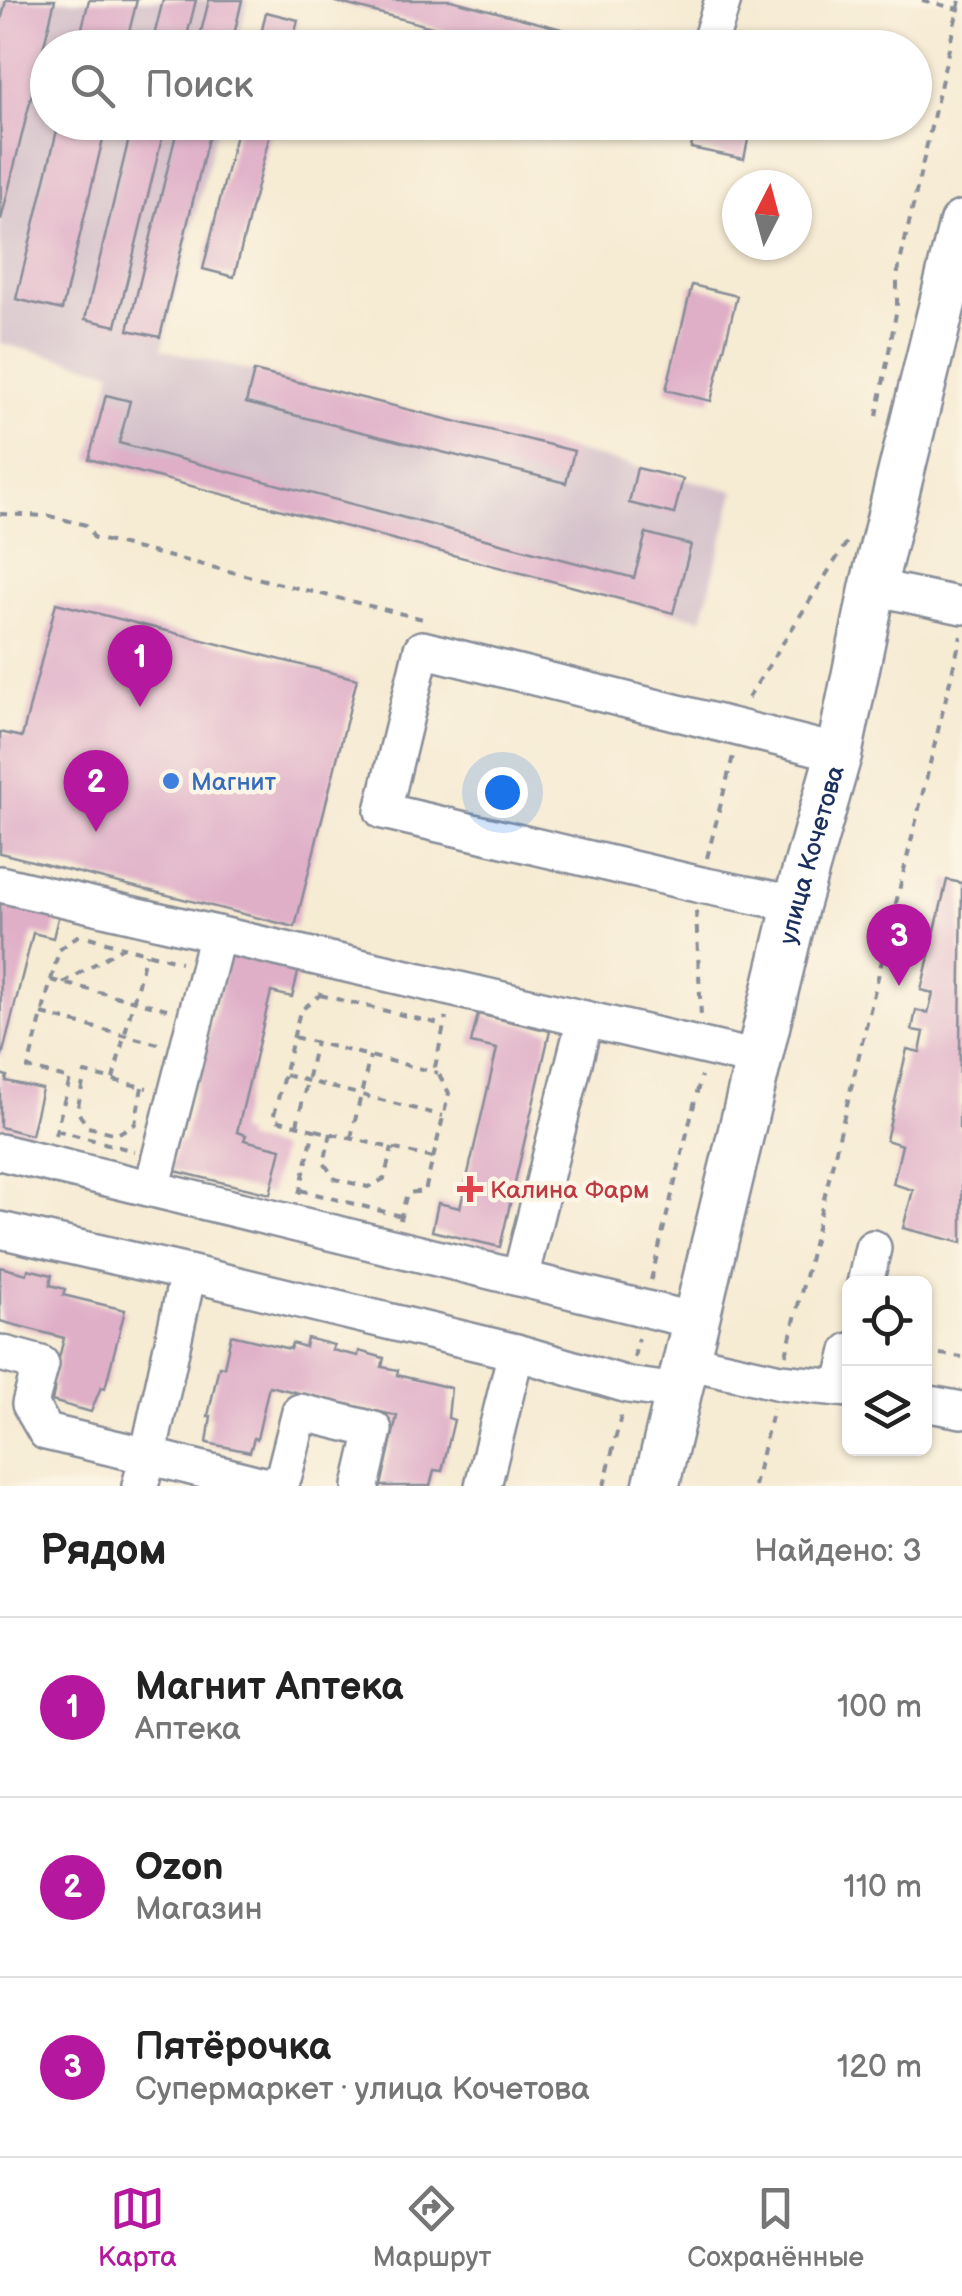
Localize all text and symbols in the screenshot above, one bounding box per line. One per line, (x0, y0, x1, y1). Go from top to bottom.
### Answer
search box (30, 30, 932, 140)
icon: search (65, 58, 120, 113)
text: Поиск (145, 63, 253, 108)
north arrow (722, 170, 812, 260)
pin: 1 (108, 624, 172, 707)
pin: 2 (64, 750, 128, 832)
street label: улица Кочетова (773, 762, 852, 948)
place label: Магнит (191, 767, 277, 798)
your location (477, 767, 528, 818)
marker: Магнит (160, 770, 182, 792)
pin: 3 (866, 904, 932, 986)
place label: Калина Фарм (490, 1175, 649, 1206)
marker: Калина Фарм (459, 1178, 481, 1200)
map controls (842, 1276, 932, 1456)
button: locate (842, 1276, 932, 1366)
button: layers (842, 1366, 932, 1456)
text: Рядом (40, 1526, 167, 1577)
text: Найдено: 3 (754, 1532, 922, 1571)
text: Магнит Аптека (135, 1665, 403, 1710)
text: 1 (66, 1688, 79, 1727)
text: 100 m (837, 1688, 922, 1727)
text: Аптека (135, 1710, 241, 1749)
text: Ozon (135, 1845, 224, 1890)
text: 2 (63, 1868, 82, 1907)
text: 110 m (843, 1868, 922, 1907)
text: Магазин (135, 1890, 263, 1929)
text: Пятёрочка (135, 2025, 331, 2070)
text: 3 (63, 2048, 82, 2087)
text: 120 m (837, 2048, 922, 2087)
text: Супермаркет · улица Кочетова (135, 2070, 590, 2109)
tab: Карта (98, 2181, 177, 2274)
tab: Маршрут (372, 2181, 492, 2274)
tab: Сохранённые (687, 2181, 864, 2274)

